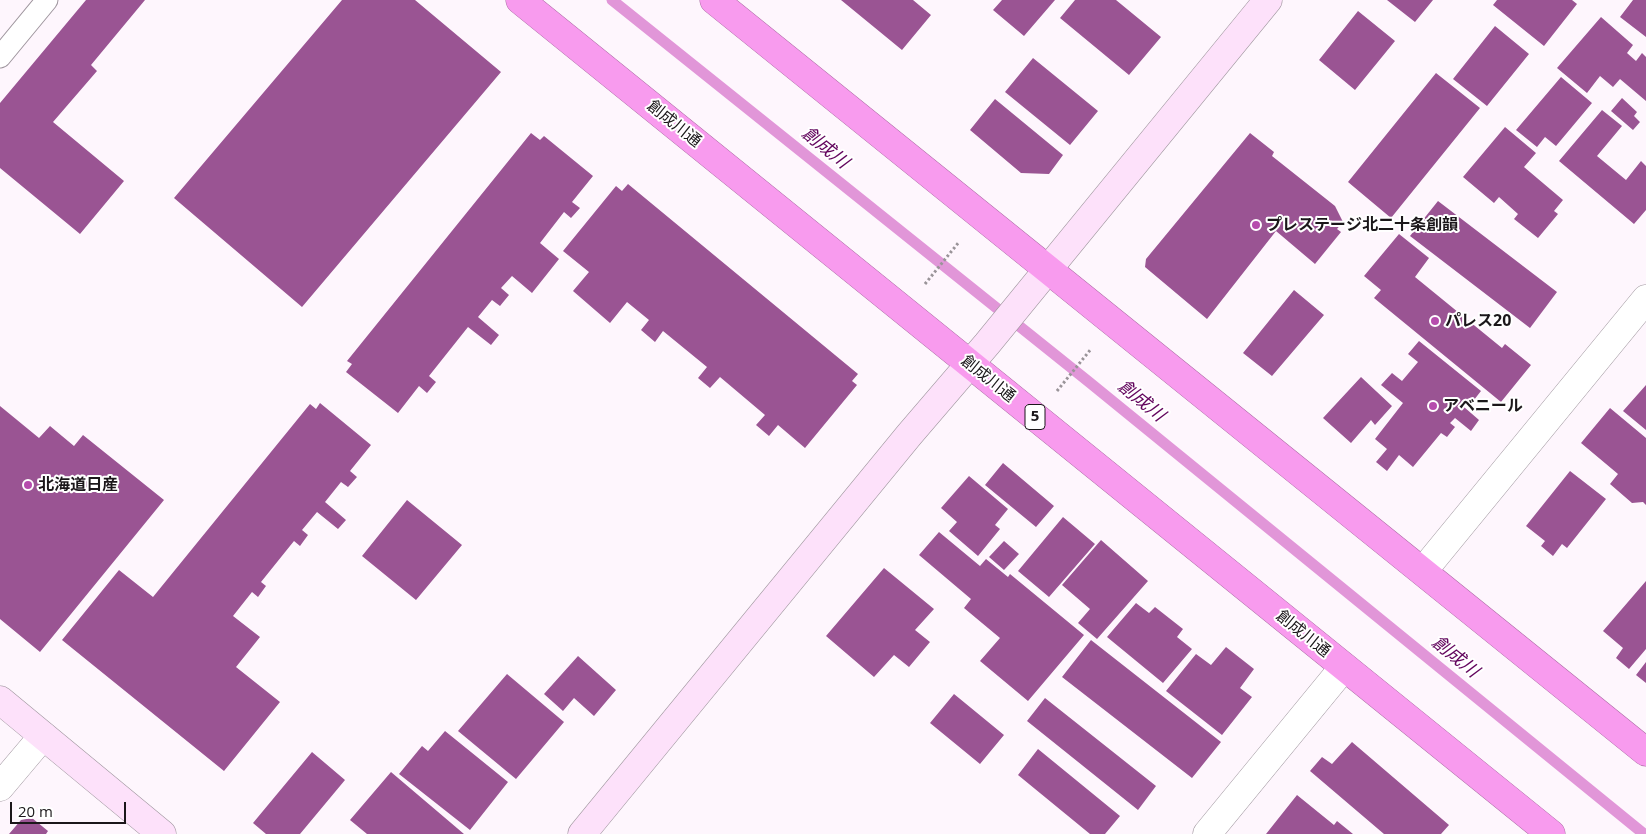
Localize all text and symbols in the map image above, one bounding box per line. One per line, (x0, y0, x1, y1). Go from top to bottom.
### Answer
street label: 創成川通 (643, 96, 705, 152)
water label: 創成川 (797, 123, 853, 173)
place label: プレステージ北二十条創韻 (1266, 215, 1458, 235)
marker: プレステージ北二十条創韻 (1250, 219, 1262, 231)
place label: パレス20 (1445, 311, 1511, 331)
marker: パレス20 (1429, 315, 1441, 327)
street label: 創成川通 (957, 351, 1019, 407)
water label: 創成川 (1113, 376, 1169, 426)
place label: アベニール (1443, 396, 1523, 416)
marker: アベニール (1427, 400, 1439, 412)
road number: 5 (1025, 404, 1045, 430)
place label: 北海道日産 (38, 475, 118, 495)
marker: 北海道日産 (22, 479, 34, 491)
street label: 創成川通 (1272, 606, 1334, 662)
water label: 創成川 (1427, 632, 1483, 682)
scale bar (12, 792, 129, 824)
text: 20 m (18, 801, 53, 821)

